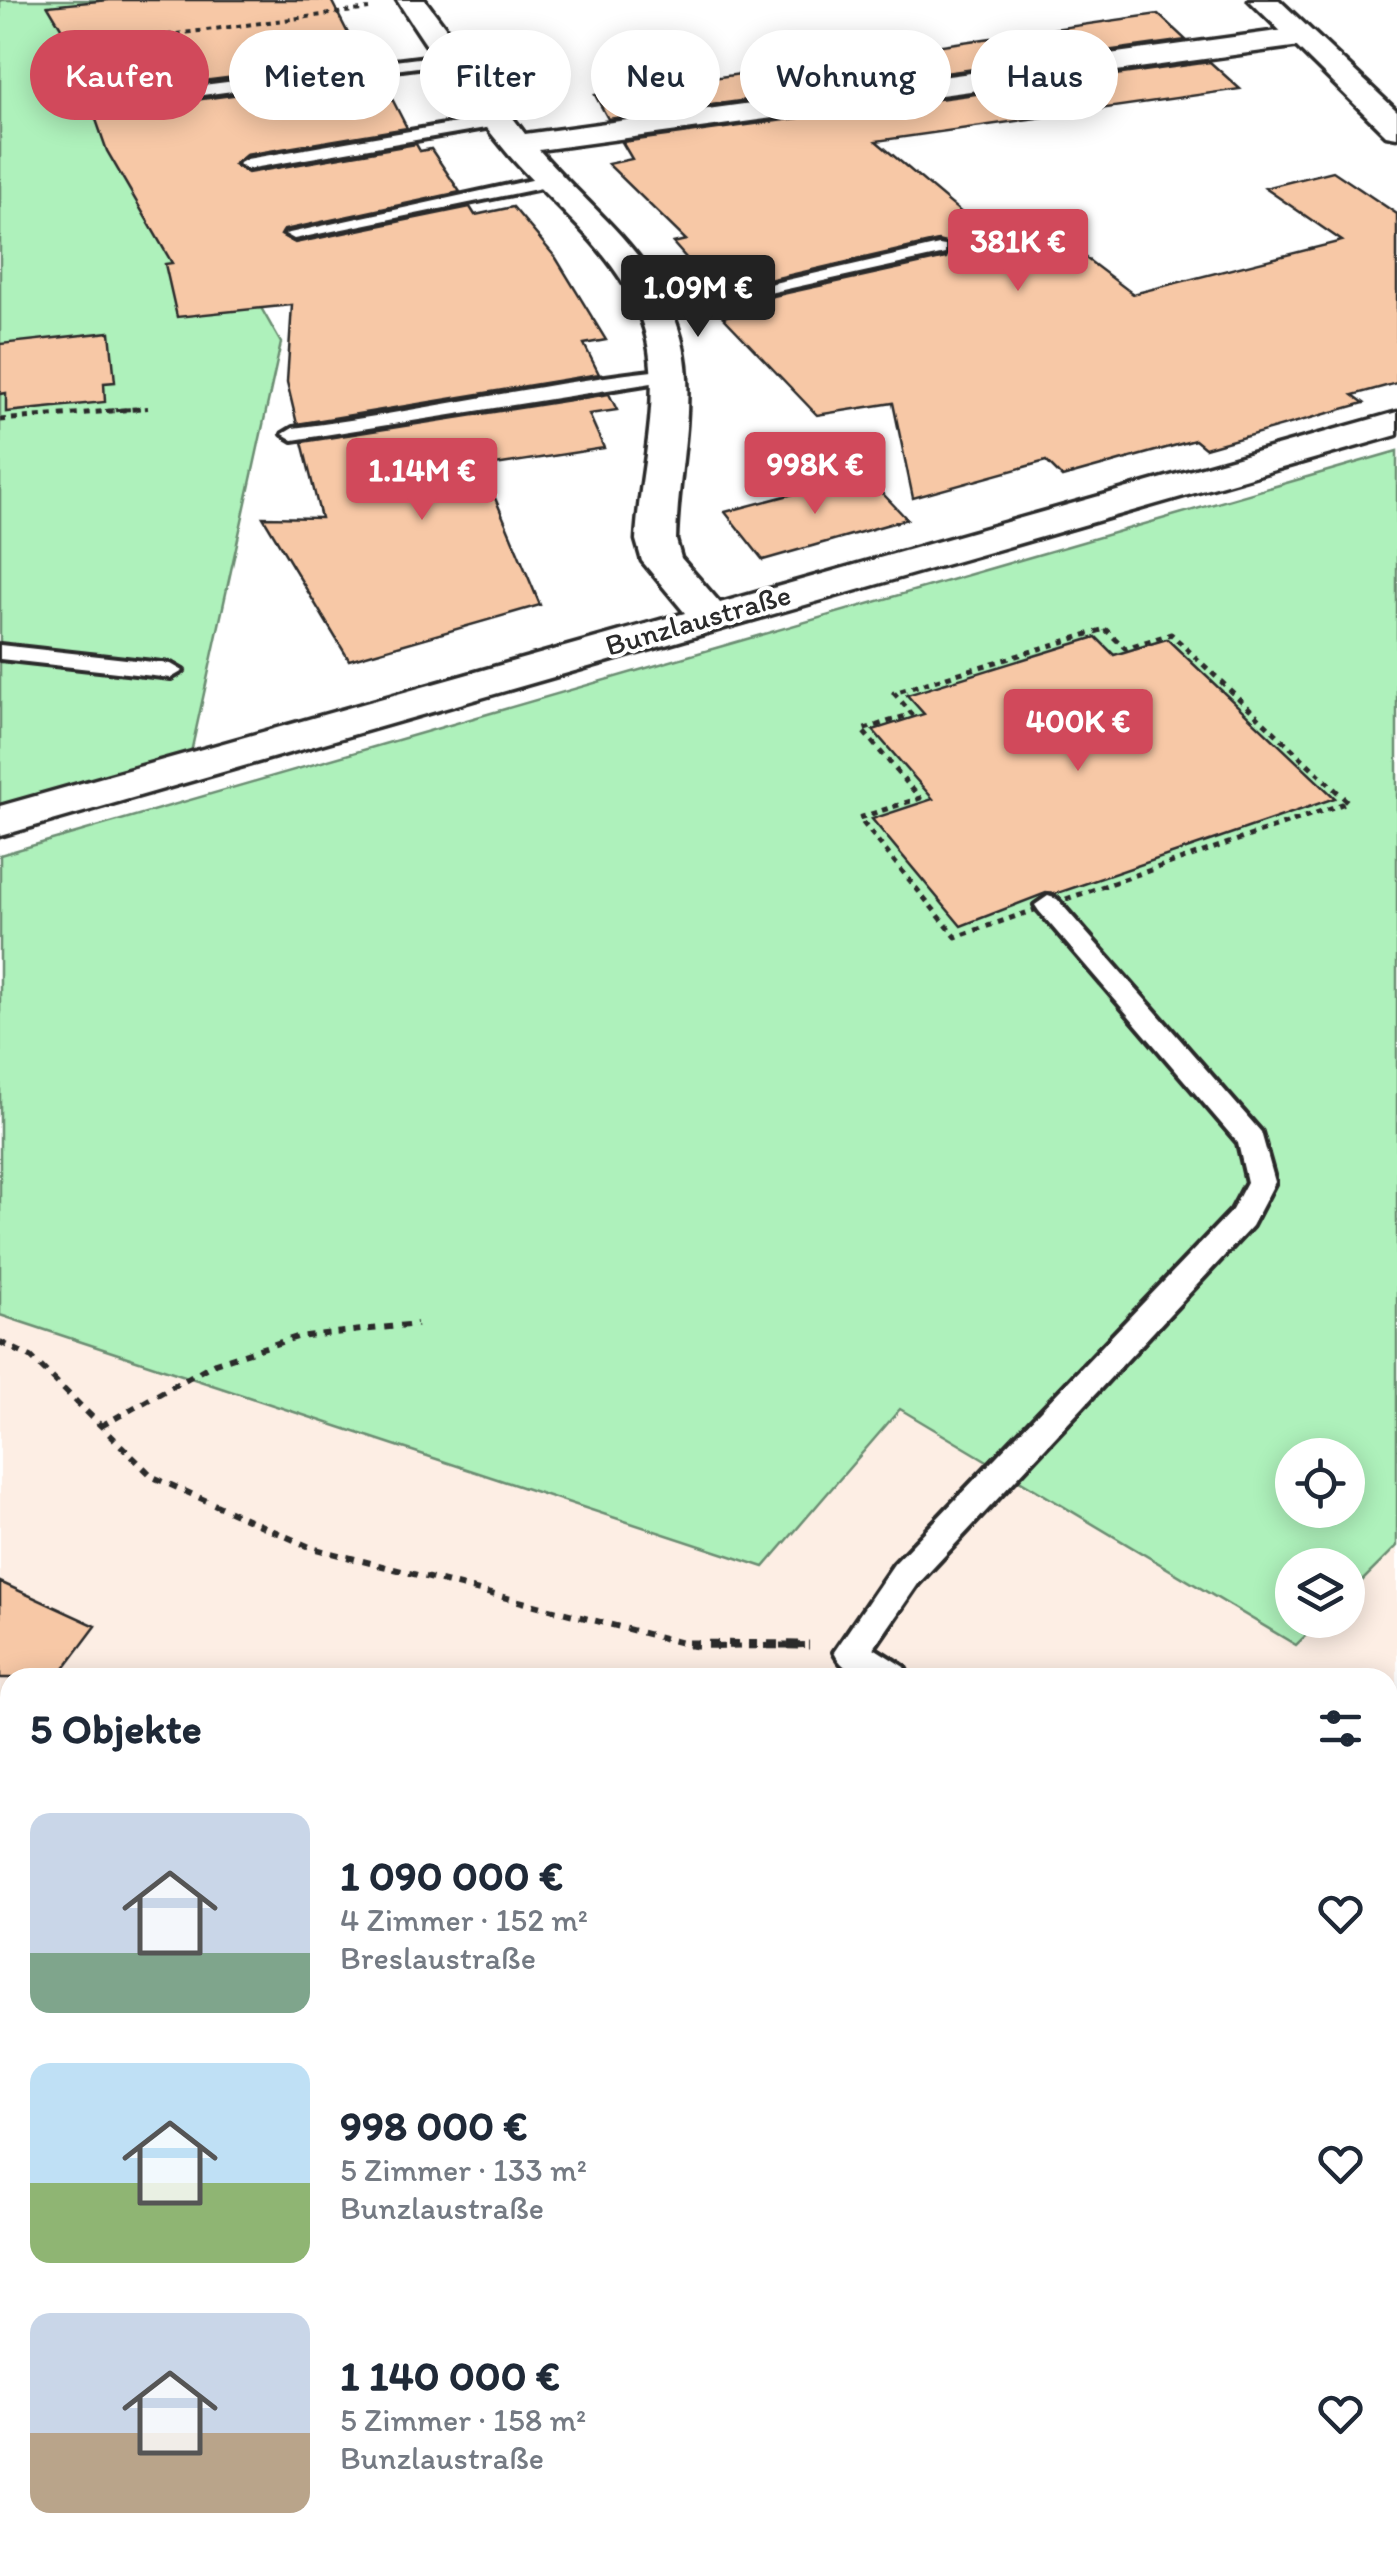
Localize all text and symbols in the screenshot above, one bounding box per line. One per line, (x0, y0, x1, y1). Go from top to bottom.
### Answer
chip: Kaufen (30, 30, 209, 120)
chip: Mieten (229, 30, 400, 120)
chip: Filter (420, 30, 571, 120)
chip: Neu (591, 30, 720, 120)
chip: Wohnung (740, 30, 951, 120)
chip: Haus (971, 30, 1118, 120)
pin: 381K € (937, 209, 1099, 294)
text: 381K € (970, 222, 1066, 260)
pin: 1.09M € (606, 255, 790, 340)
text: 1.09M € (643, 268, 753, 306)
pin: 998K € (734, 432, 896, 517)
pin: 1.14M € (330, 438, 514, 523)
text: 998K € (767, 445, 863, 483)
text: 1.14M € (368, 451, 476, 489)
street label: Bunzlaustraße (601, 575, 795, 664)
pin: 400K € (997, 689, 1159, 774)
text: 400K € (1026, 702, 1130, 740)
map controls (1275, 1438, 1365, 1638)
button: locate (1275, 1438, 1365, 1528)
button: layers (1275, 1548, 1365, 1638)
icon: filters (1313, 1701, 1368, 1756)
text: 5 Objekte (30, 1703, 202, 1754)
text: 1 090 000 € (340, 1850, 563, 1901)
icon: home (110, 1853, 230, 1973)
icon: heart (1313, 1886, 1368, 1941)
text: 4 Zimmer · 152 m² (340, 1901, 588, 1939)
text: Breslaustraße (340, 1939, 536, 1977)
text: 998 000 € (340, 2100, 527, 2151)
icon: home (110, 2103, 230, 2223)
icon: heart (1313, 2136, 1368, 2191)
text: 5 Zimmer · 133 m² (340, 2151, 587, 2189)
text: Bunzlaustraße (340, 2189, 544, 2227)
text: 1 140 000 € (340, 2350, 560, 2401)
icon: home (110, 2353, 230, 2473)
icon: heart (1313, 2386, 1368, 2441)
text: 5 Zimmer · 158 m² (340, 2401, 586, 2439)
text: Bunzlaustraße (340, 2439, 544, 2477)

